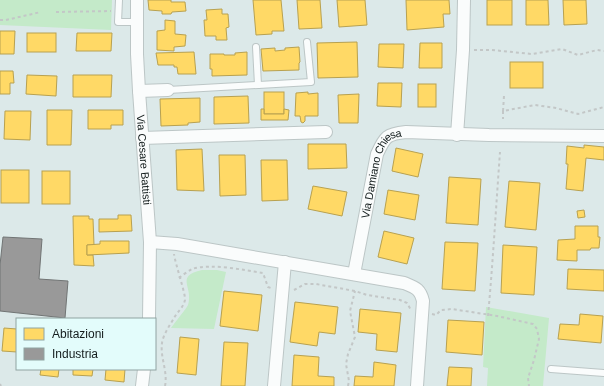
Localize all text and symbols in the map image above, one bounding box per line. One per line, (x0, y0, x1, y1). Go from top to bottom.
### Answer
street label: Via Cesare Battisti (135, 114, 153, 205)
street label: Via Damiano Chiesa (359, 126, 403, 219)
legend (16, 318, 156, 370)
text: Abitazioni (52, 327, 104, 341)
text: Industria (52, 347, 98, 361)

